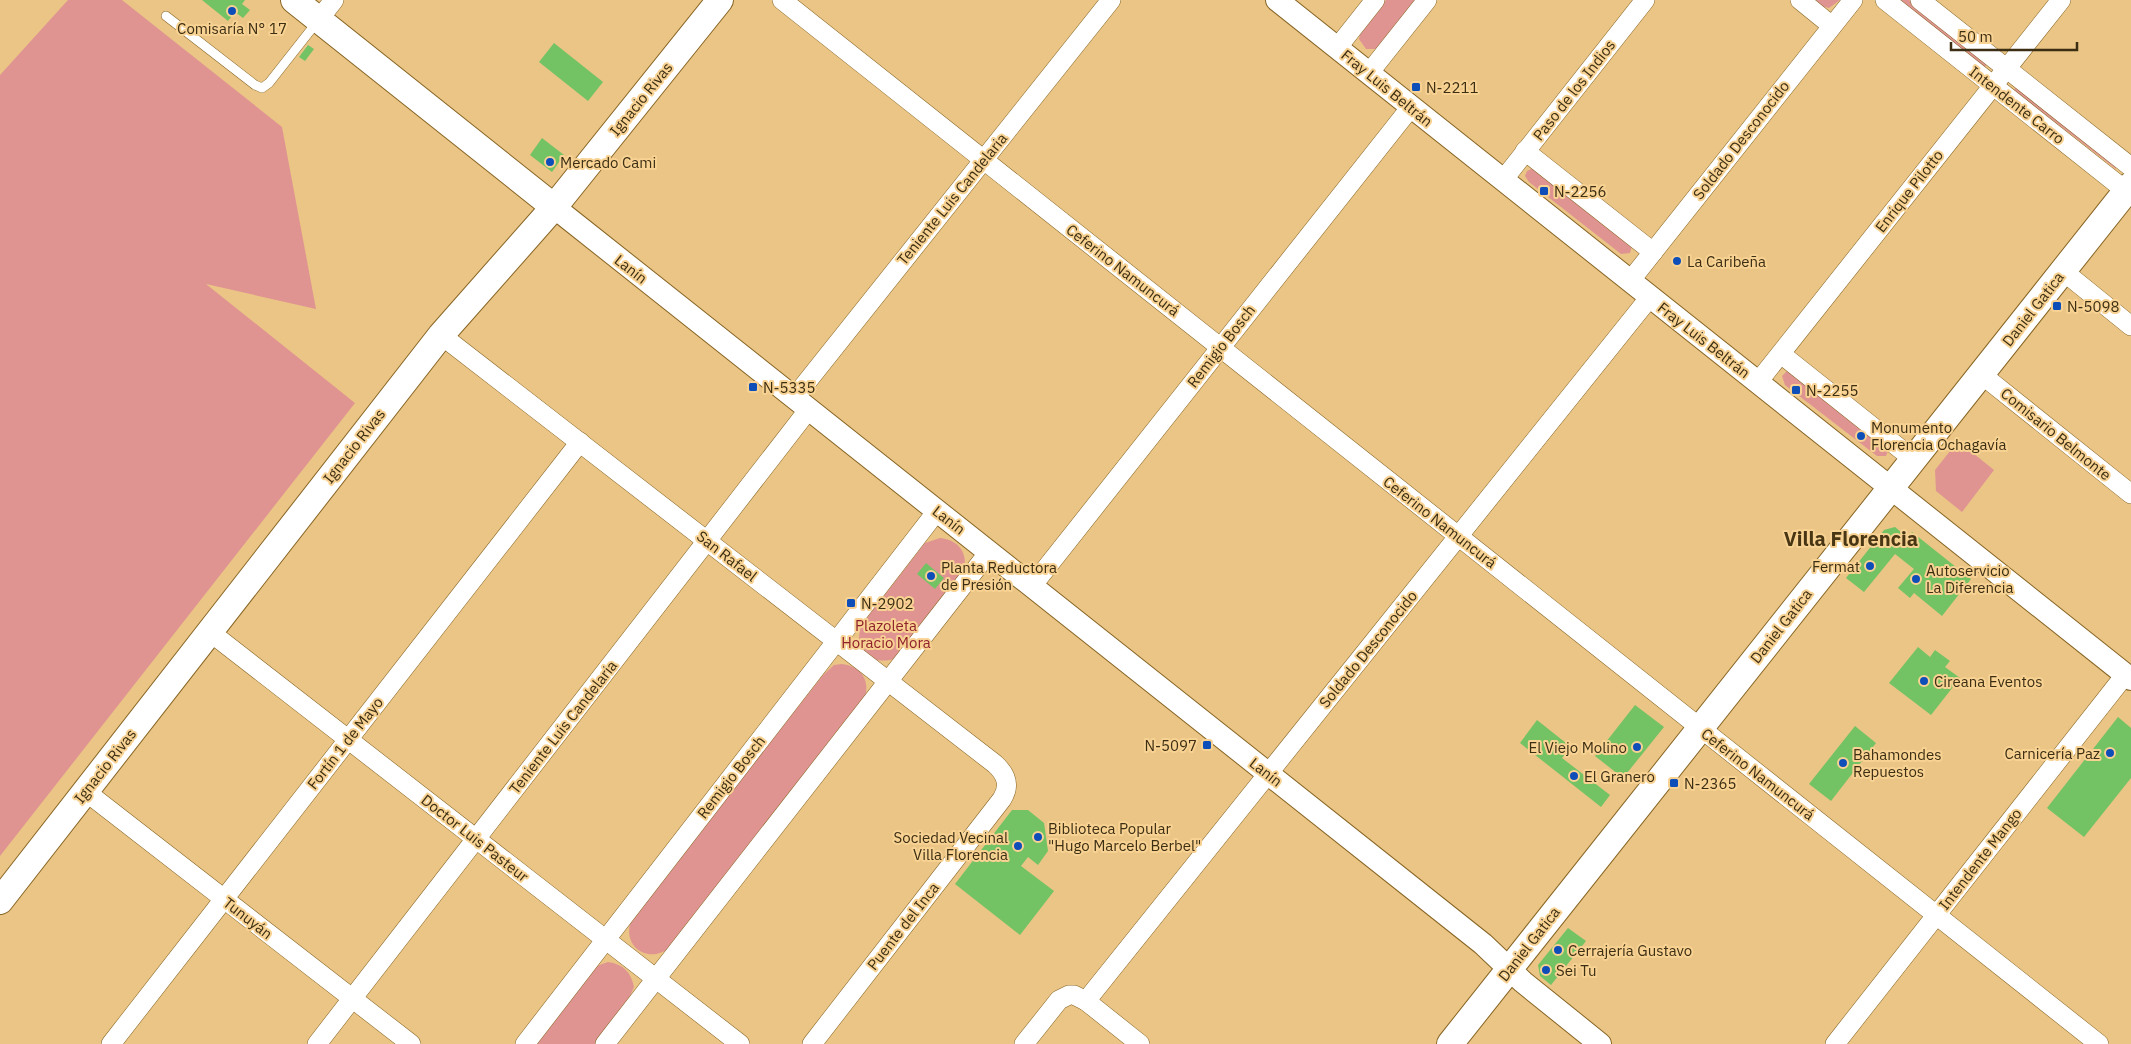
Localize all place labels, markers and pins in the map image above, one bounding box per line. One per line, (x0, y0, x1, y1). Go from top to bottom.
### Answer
marker: Comisaría N° 17 (226, 5, 238, 17)
place label: Comisaría N° 17 (177, 19, 287, 38)
place label: N-2211 (1426, 78, 1479, 97)
marker: N-2211 (1410, 81, 1422, 93)
place label: Mercado Cami (560, 153, 656, 172)
marker: Mercado Cami (544, 156, 556, 168)
place label: N-2256 (1554, 182, 1607, 201)
marker: N-2256 (1538, 185, 1550, 197)
place label: La Caribeña (1687, 252, 1766, 271)
marker: La Caribeña (1671, 255, 1683, 267)
place label: N-5098 (2067, 297, 2120, 316)
marker: N-5098 (2051, 300, 2063, 312)
place label: N-5335 (763, 378, 816, 397)
marker: N-5335 (747, 381, 759, 393)
place label: N-2255 (1806, 381, 1859, 400)
marker: N-2255 (1790, 384, 1802, 396)
place label: Monumento Florencia Ochagavía (1871, 418, 2007, 454)
marker: Monumento Florencia Ochagavía (1855, 430, 1867, 442)
place label: Fermat (1812, 557, 1860, 576)
place label: Planta Reductora de Presión (941, 558, 1057, 594)
marker: Fermat (1864, 560, 1876, 572)
place label: Autoservicio La Diferencia (1926, 561, 2013, 597)
marker: Planta Reductora de Presión (925, 570, 937, 582)
marker: Autoservicio La Diferencia (1910, 573, 1922, 585)
place label: N-2902 (861, 594, 914, 613)
marker: N-2902 (845, 597, 857, 609)
place label: Cireana Eventos (1934, 672, 2042, 691)
marker: Cireana Eventos (1918, 675, 1930, 687)
place label: N-5097 (1144, 736, 1197, 755)
place label: El Viejo Molino (1528, 738, 1627, 757)
marker: N-5097 (1201, 739, 1213, 751)
marker: El Viejo Molino (1631, 741, 1643, 753)
place label: Carnicería Paz (2004, 744, 2100, 763)
place label: Bahamondes Repuestos (1853, 745, 1942, 781)
marker: Carnicería Paz (2104, 747, 2116, 759)
marker: Bahamondes Repuestos (1837, 757, 1849, 769)
place label: El Granero (1584, 767, 1655, 786)
marker: El Granero (1568, 770, 1580, 782)
place label: N-2365 (1684, 774, 1737, 793)
marker: N-2365 (1668, 777, 1680, 789)
place label: Biblioteca Popular "Hugo Marcelo Berbel" (1048, 819, 1201, 855)
place label: Sociedad Vecinal Villa Florencia (894, 828, 1008, 864)
marker: Biblioteca Popular "Hugo Marcelo Berbel" (1032, 831, 1044, 843)
marker: Sociedad Vecinal Villa Florencia (1012, 840, 1024, 852)
place label: Cerrajería Gustavo (1568, 941, 1692, 960)
marker: Cerrajería Gustavo (1552, 944, 1564, 956)
place label: Sei Tu (1556, 961, 1597, 980)
marker: Sei Tu (1540, 964, 1552, 976)

